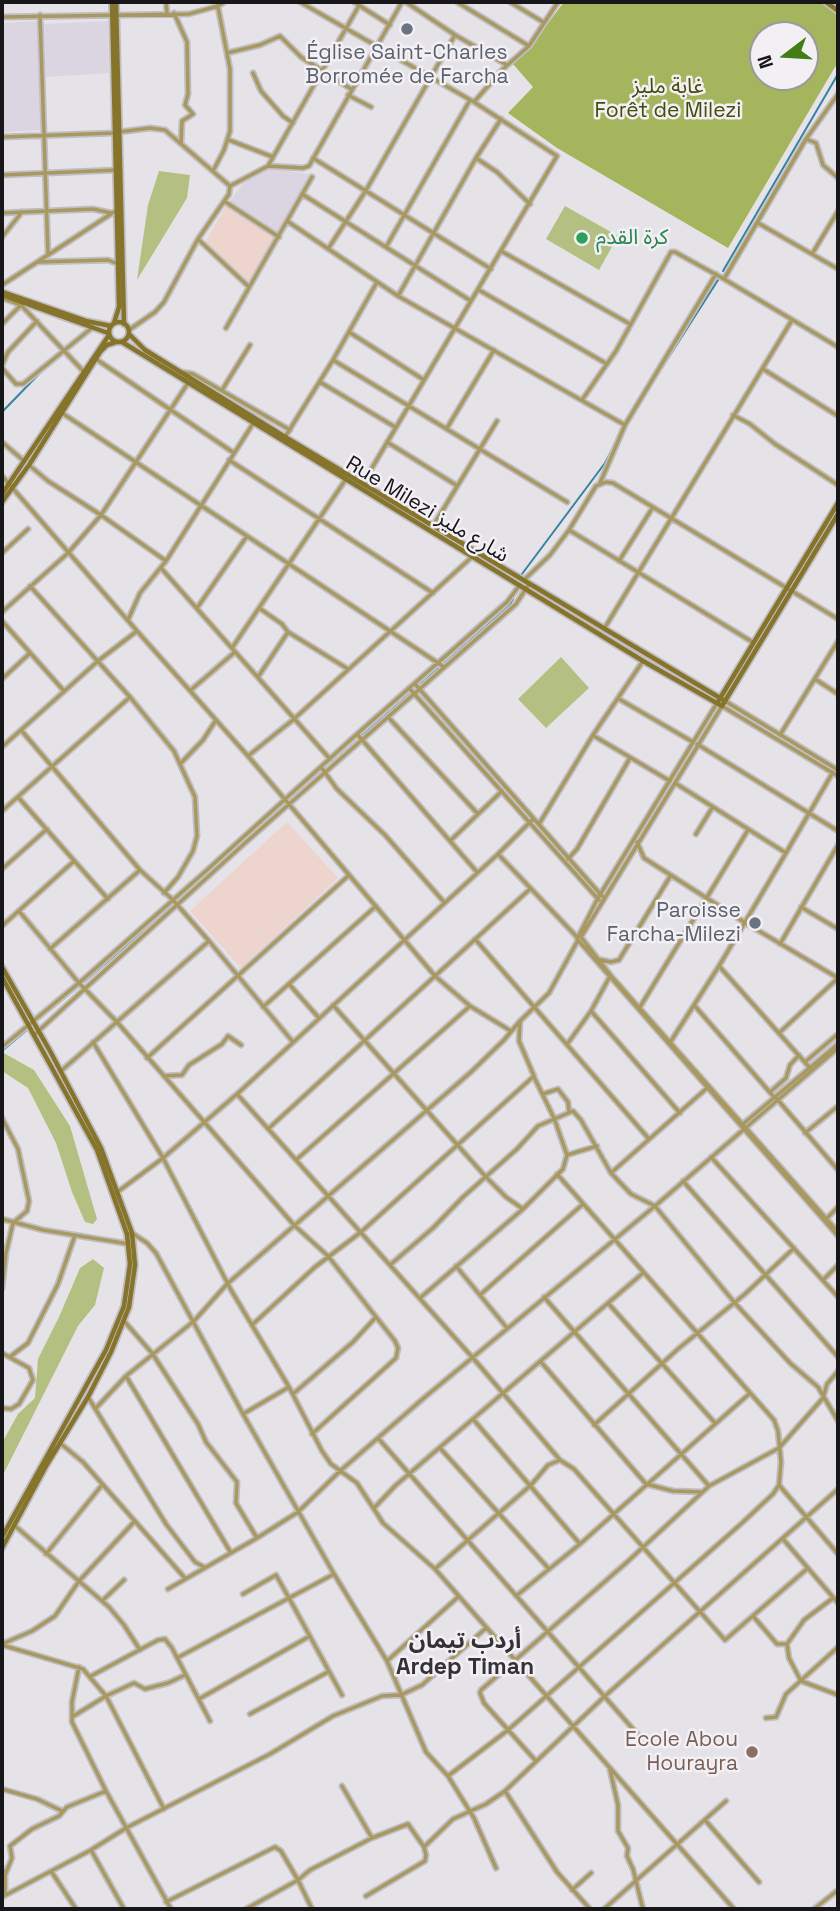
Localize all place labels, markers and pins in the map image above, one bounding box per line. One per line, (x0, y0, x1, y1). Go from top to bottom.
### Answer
marker: Église Saint-Charles Borromée de Farcha (399, 21, 415, 37)
place label: Église Saint-Charles Borromée de Farcha (305, 40, 509, 90)
place label: كرة القدم (596, 225, 668, 251)
marker: كرة القدم (574, 230, 590, 246)
place label: Paroisse Farcha-Milezi (607, 898, 741, 948)
marker: Paroisse Farcha-Milezi (747, 915, 763, 931)
place label: Ecole Abou Hourayra (625, 1727, 738, 1777)
marker: Ecole Abou Hourayra (744, 1744, 760, 1760)

